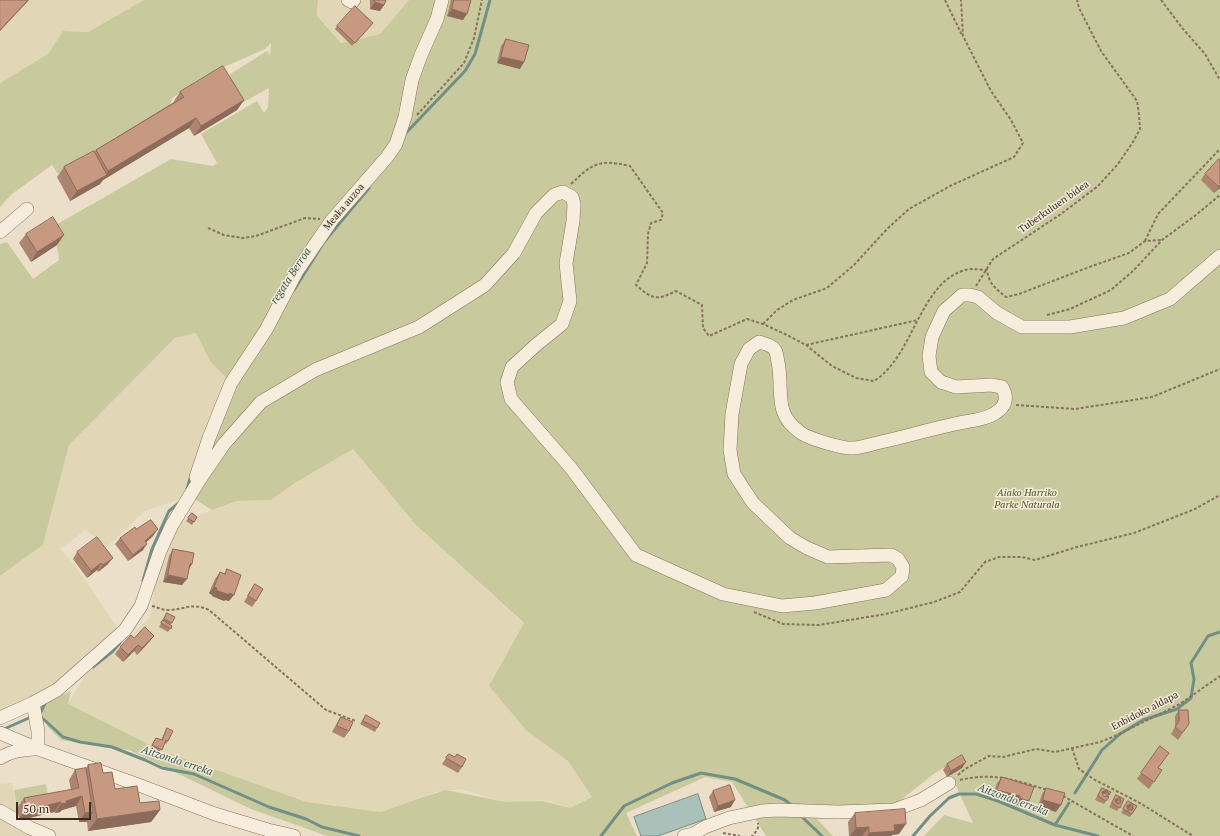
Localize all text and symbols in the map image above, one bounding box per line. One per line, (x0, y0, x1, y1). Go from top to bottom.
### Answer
street label: Tuberkuluen bidea (1017, 178, 1091, 236)
street label: Meaka auzoa (321, 181, 367, 233)
water label: regata Berroa (268, 245, 314, 307)
park label: Aiako Harriko Parke Naturala (994, 487, 1060, 510)
street label: Enbidoko aldapa (1109, 689, 1181, 733)
water label: Aitzondo erreka (140, 743, 214, 779)
water label: Aitzondo erreka (976, 781, 1050, 819)
scale bar (18, 794, 93, 820)
text: 50 m (23, 801, 49, 816)

